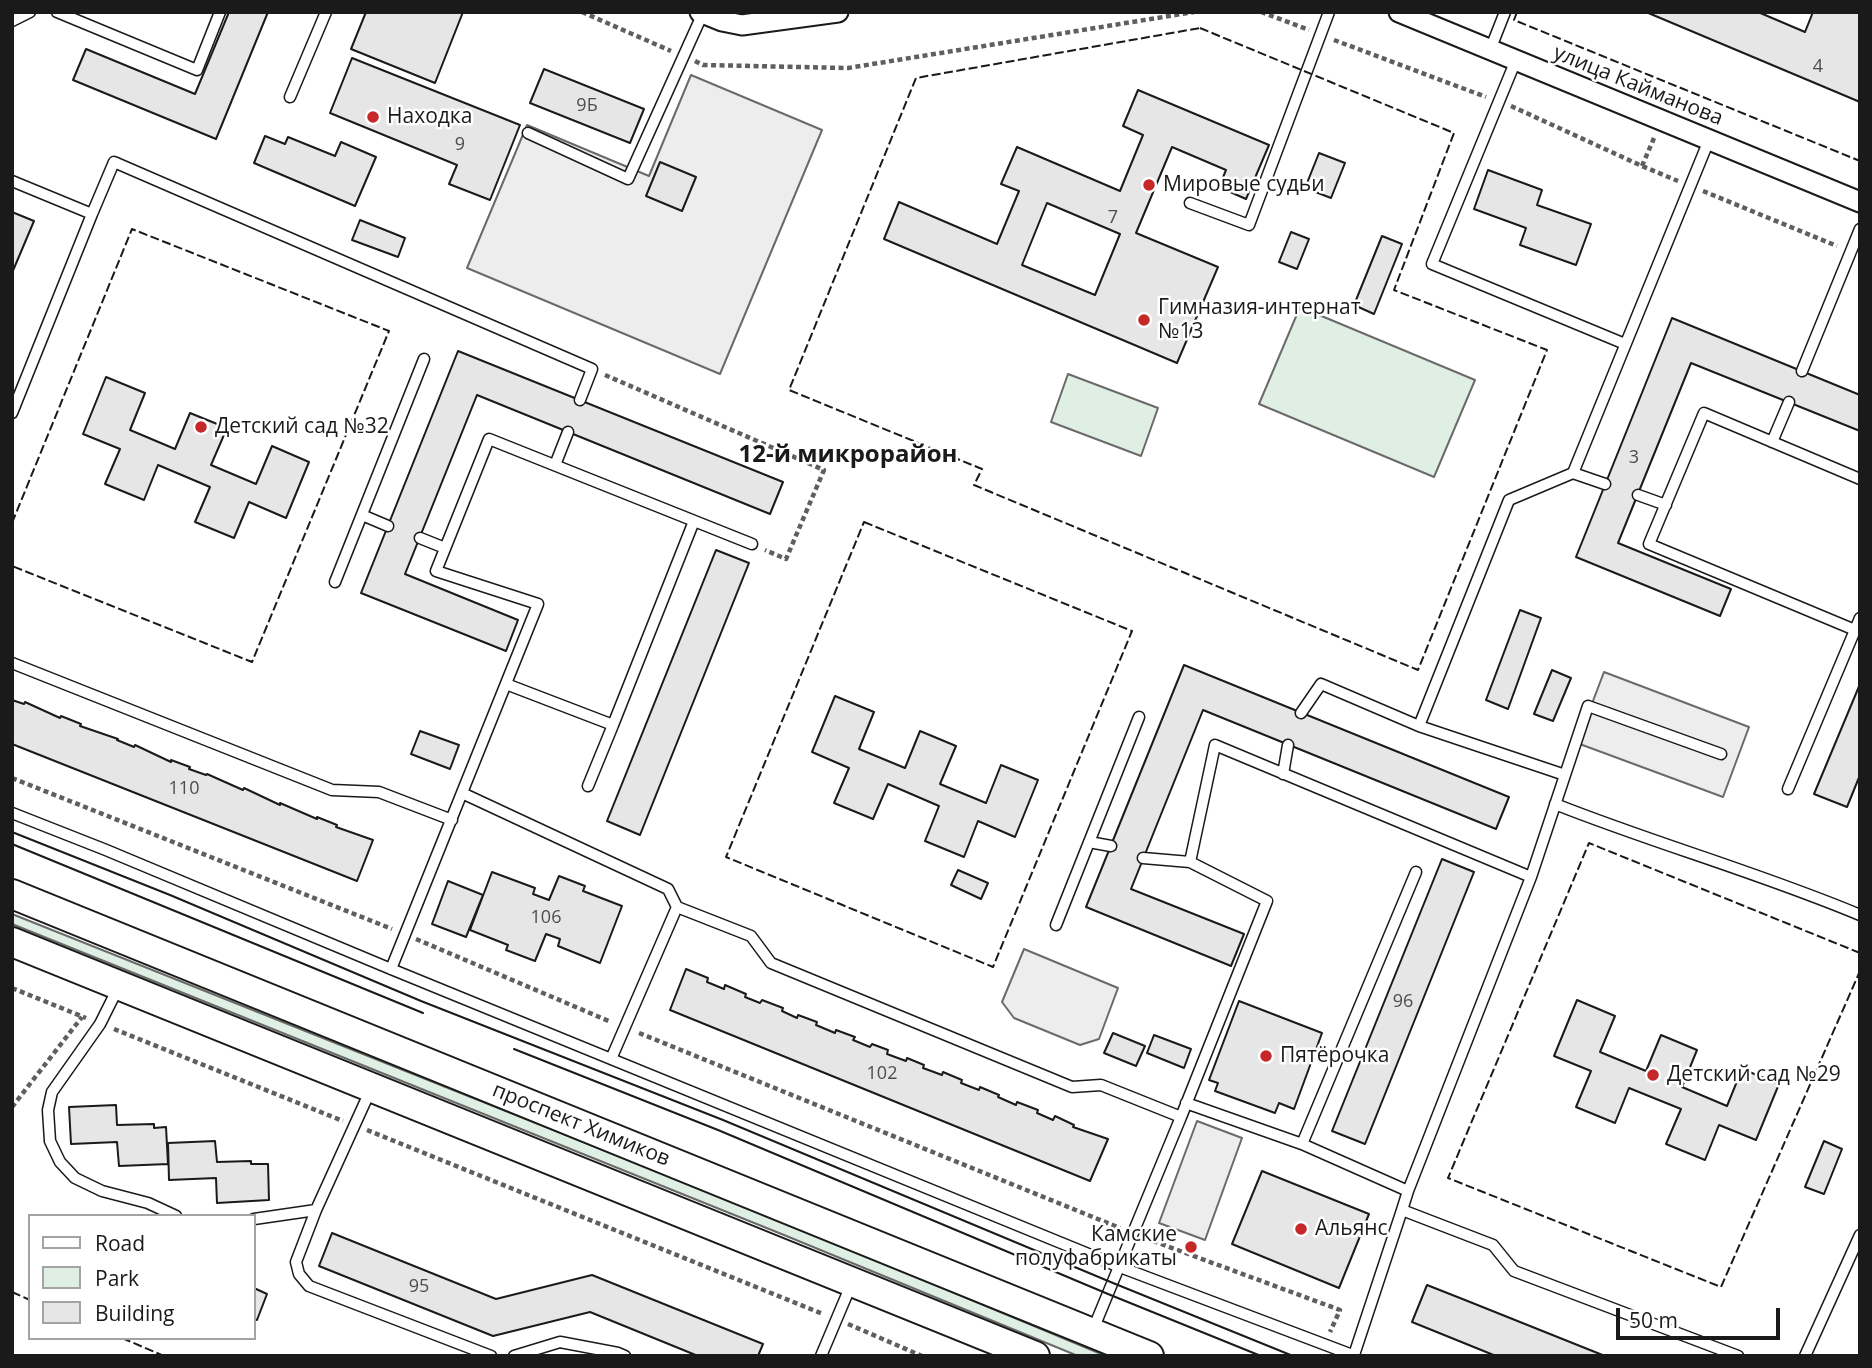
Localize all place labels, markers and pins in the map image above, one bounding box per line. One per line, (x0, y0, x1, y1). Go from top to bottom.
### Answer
place label: Находка (387, 104, 472, 130)
marker: Находка (365, 109, 381, 125)
place label: Мировые судьи (1163, 172, 1325, 198)
marker: Мировые судьи (1141, 177, 1157, 193)
place label: Гимназия-интернат №13 (1158, 295, 1361, 345)
marker: Гимназия-интернат №13 (1136, 312, 1152, 328)
place label: Детский сад №32 (215, 414, 389, 440)
marker: Детский сад №32 (193, 419, 209, 435)
place label: Пятёрочка (1280, 1043, 1389, 1069)
marker: Пятёрочка (1258, 1048, 1274, 1064)
place label: Детский сад №29 (1667, 1062, 1841, 1088)
marker: Детский сад №29 (1645, 1067, 1661, 1083)
place label: Альянс (1315, 1216, 1388, 1242)
marker: Альянс (1293, 1221, 1309, 1237)
place label: Камские полуфабрикаты (1015, 1222, 1177, 1272)
marker: Камские полуфабрикаты (1183, 1239, 1199, 1255)

